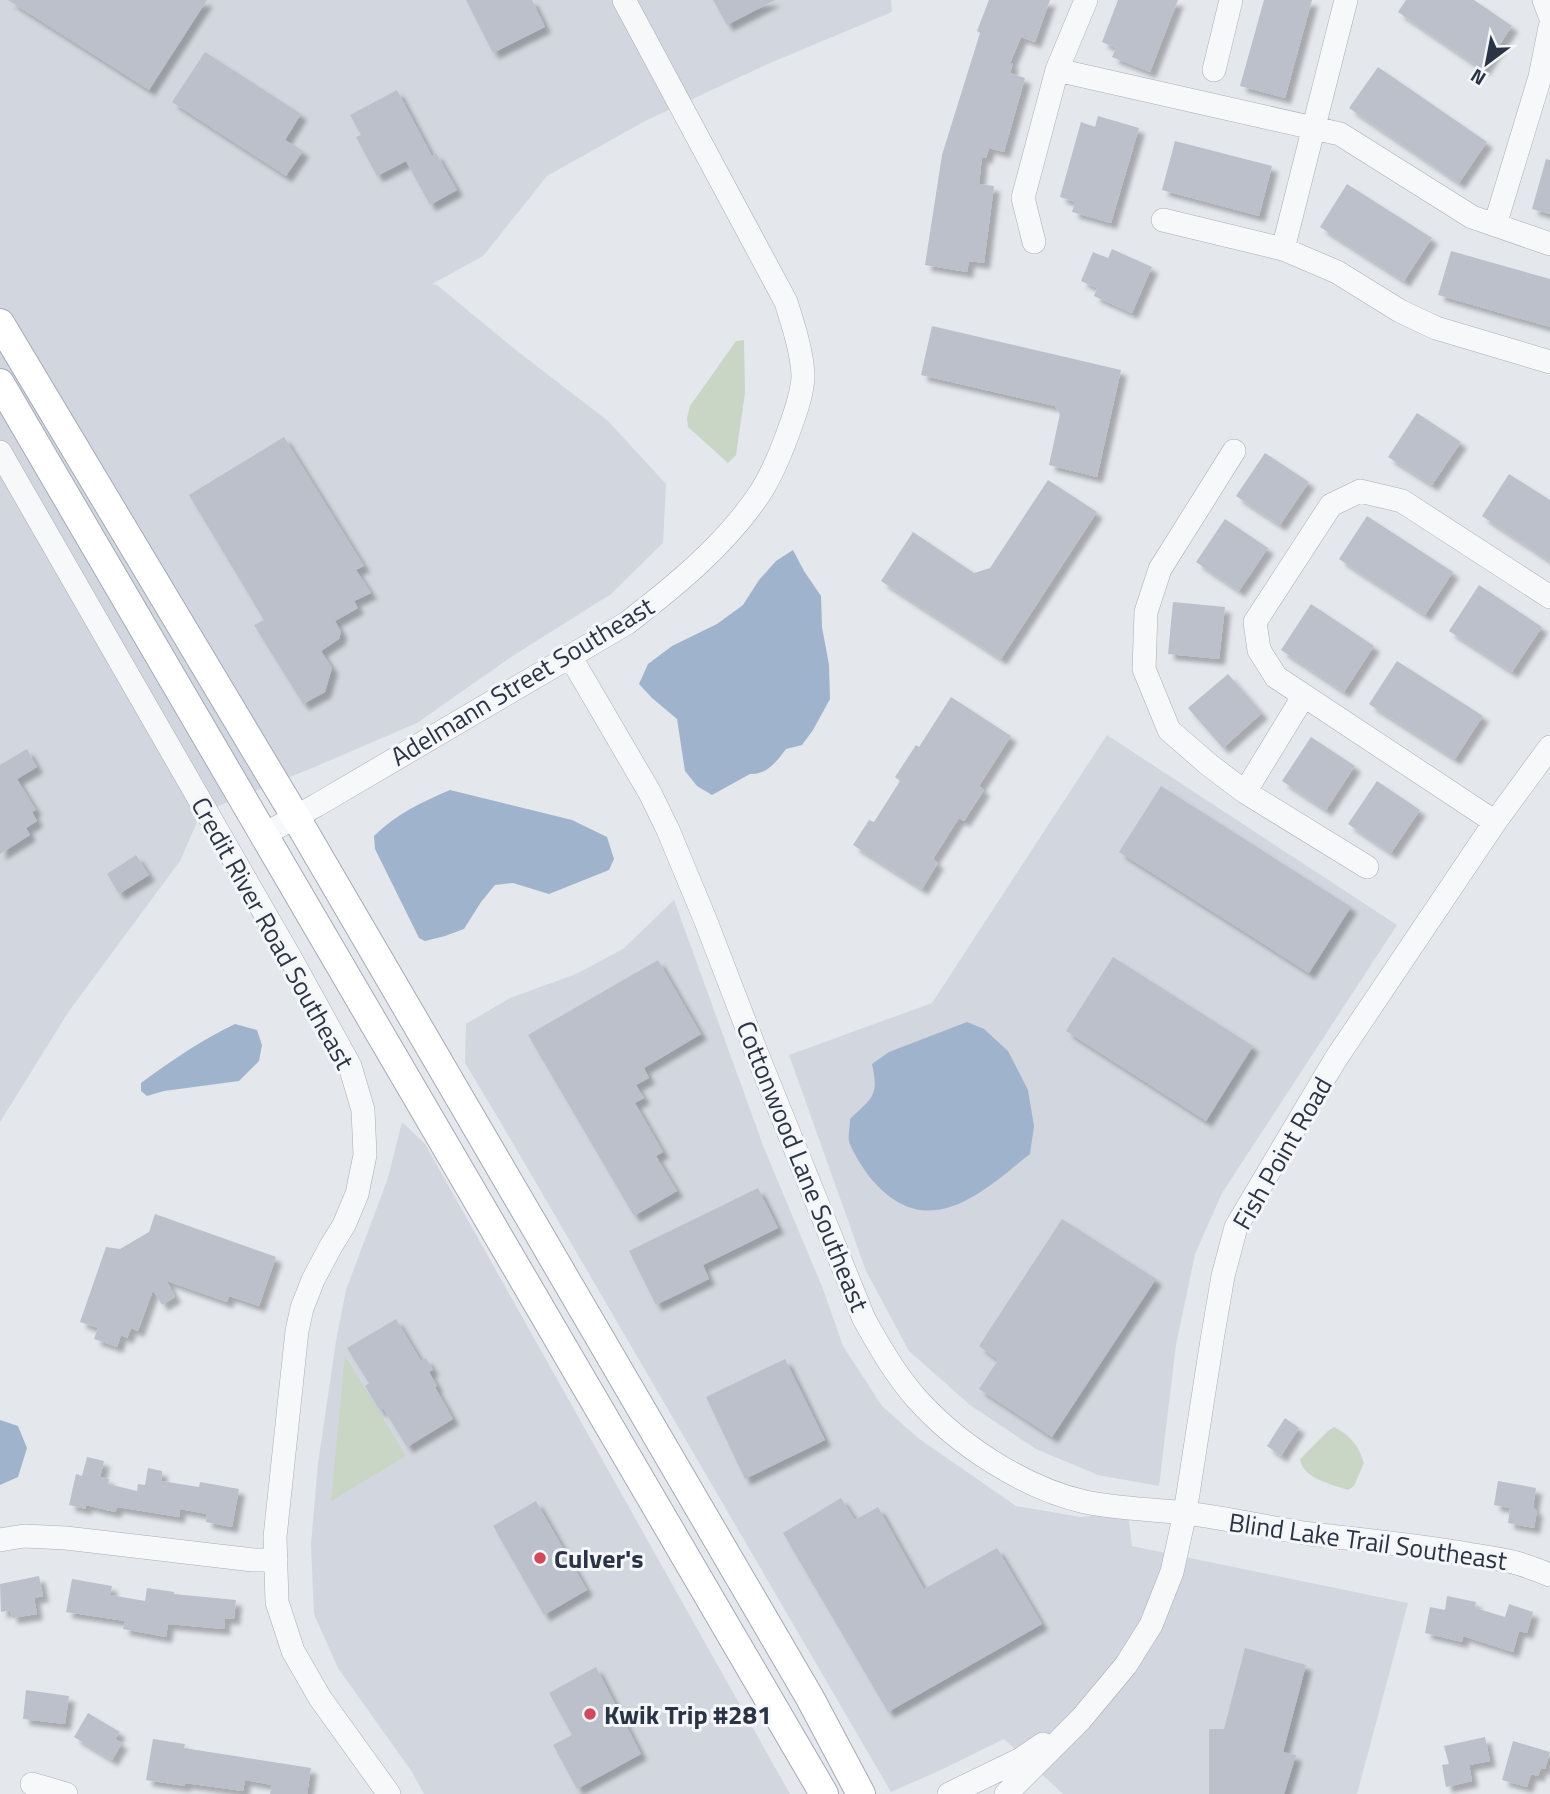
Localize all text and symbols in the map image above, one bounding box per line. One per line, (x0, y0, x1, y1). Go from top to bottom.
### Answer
north arrow (1452, 28, 1522, 98)
text: N (1464, 62, 1491, 94)
street label: Adelmann Street Southeast (383, 587, 661, 775)
street label: Credit River Road Southeast (182, 790, 364, 1076)
street label: Cottonwood Lane Southeast (727, 1015, 879, 1317)
street label: Fish Point Road (1222, 1069, 1342, 1237)
street label: Blind Lake Trail Southeast (1226, 1502, 1510, 1580)
place label: Culver's (554, 1539, 644, 1578)
marker: Culver's (532, 1550, 548, 1566)
place label: Kwik Trip #281 (604, 1695, 772, 1734)
marker: Kwik Trip #281 (582, 1706, 598, 1722)

